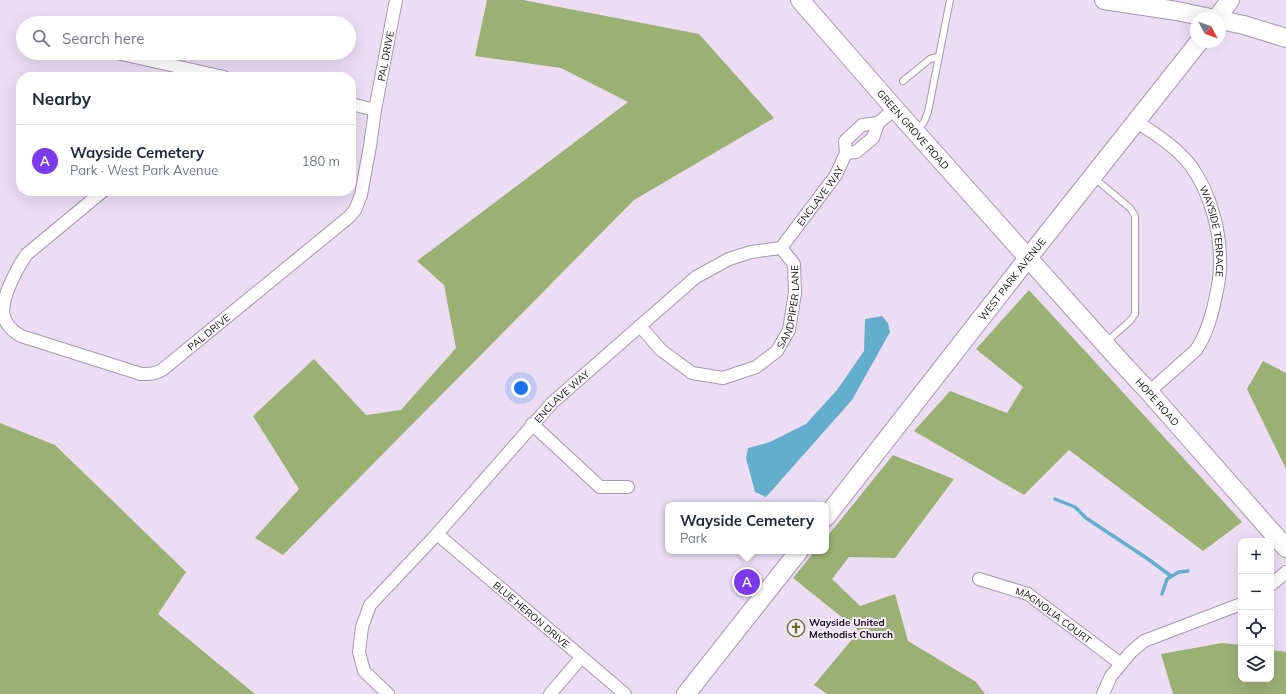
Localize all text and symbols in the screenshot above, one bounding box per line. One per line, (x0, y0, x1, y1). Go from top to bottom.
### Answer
north arrow (1190, 12, 1226, 48)
search box (16, 16, 356, 60)
icon: search (30, 27, 52, 49)
text: Search here (62, 29, 144, 48)
street label: PAL DRIVE (374, 30, 397, 82)
street label: GREEN GROVE ROAD (874, 87, 952, 172)
text: Nearby (32, 88, 91, 109)
text: Wayside Cemetery (70, 143, 204, 162)
text: A (40, 153, 50, 169)
text: 180 m (302, 153, 340, 169)
text: Park · West Park Avenue (70, 162, 218, 178)
street label: ENCLAVE WAY (794, 163, 846, 228)
street label: WAYSIDE TERRACE (1197, 183, 1227, 278)
street label: WEST PARK AVENUE (976, 235, 1048, 323)
street label: SANDPIPER LANE (773, 265, 802, 351)
street label: PAL DRIVE (185, 311, 233, 353)
street label: ENCLAVE WAY (531, 366, 592, 425)
street label: HOPE ROAD (1133, 375, 1182, 429)
your location (511, 378, 531, 398)
popup (665, 502, 829, 554)
text: Wayside Cemetery (680, 511, 814, 530)
text: Park (680, 530, 707, 546)
map controls (1238, 538, 1274, 682)
button: + (1238, 538, 1274, 574)
pin: A (734, 567, 760, 597)
button: − (1238, 574, 1274, 610)
street label: BLUE HERON DRIVE (491, 578, 572, 650)
street label: MAGNOLIA COURT (1014, 584, 1094, 646)
button: locate (1238, 610, 1274, 646)
place label: Wayside United Methodist Church (809, 616, 893, 641)
church icon: Wayside United Methodist Church (786, 618, 806, 638)
button: layers (1238, 646, 1274, 682)

